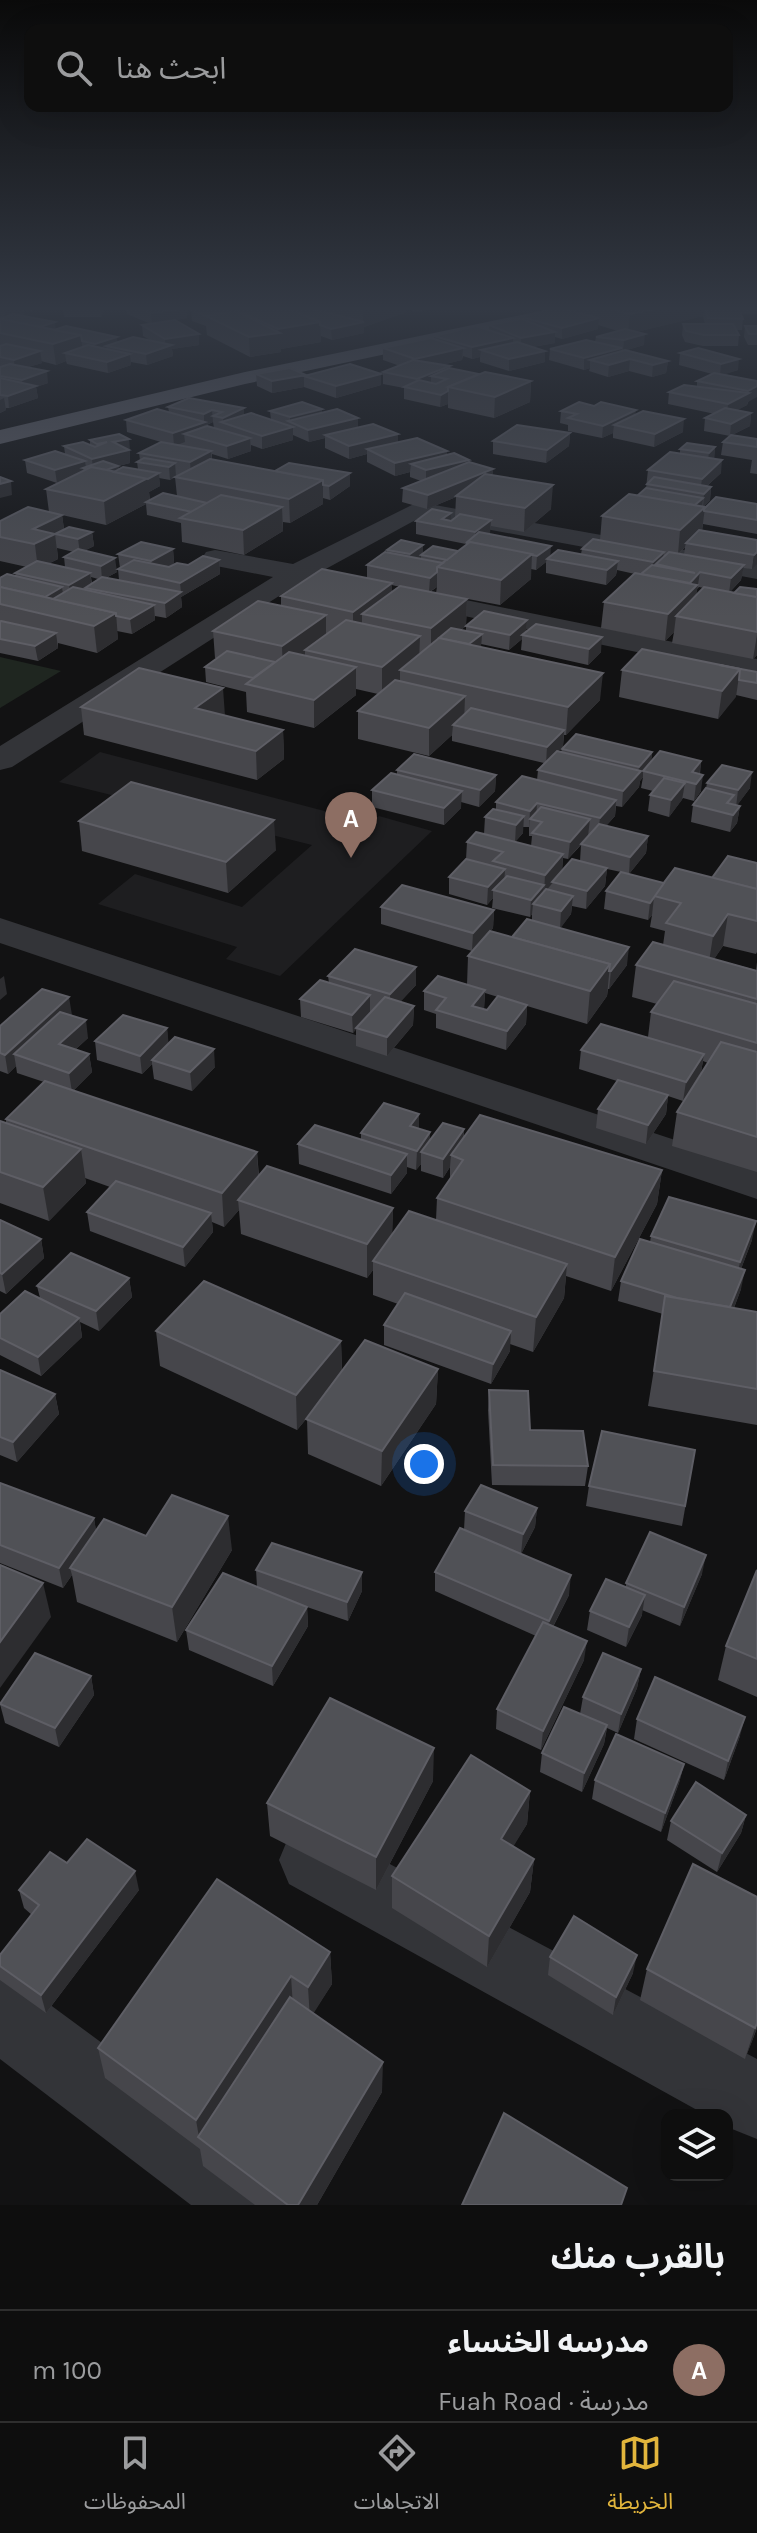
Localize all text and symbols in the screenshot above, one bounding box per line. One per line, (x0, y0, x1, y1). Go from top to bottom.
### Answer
search box (24, 24, 733, 112)
icon: search (52, 46, 96, 90)
text: ابحث هنا (116, 50, 226, 86)
pin: A (325, 792, 377, 858)
your location (404, 1444, 444, 1484)
map controls (661, 2109, 733, 2181)
button: layers (661, 2109, 733, 2181)
text: بالقرب منك (551, 2237, 725, 2277)
text: مدرسه الخنساء (448, 2324, 649, 2360)
text: 100 m (32, 2355, 102, 2386)
text: A (691, 2355, 707, 2386)
text: مدرسة · Fuah Road (438, 2386, 649, 2417)
tab: المحفوظات (84, 2431, 186, 2525)
tab: الاتجاهات (354, 2431, 440, 2525)
tab: الخريطة (607, 2431, 673, 2525)

